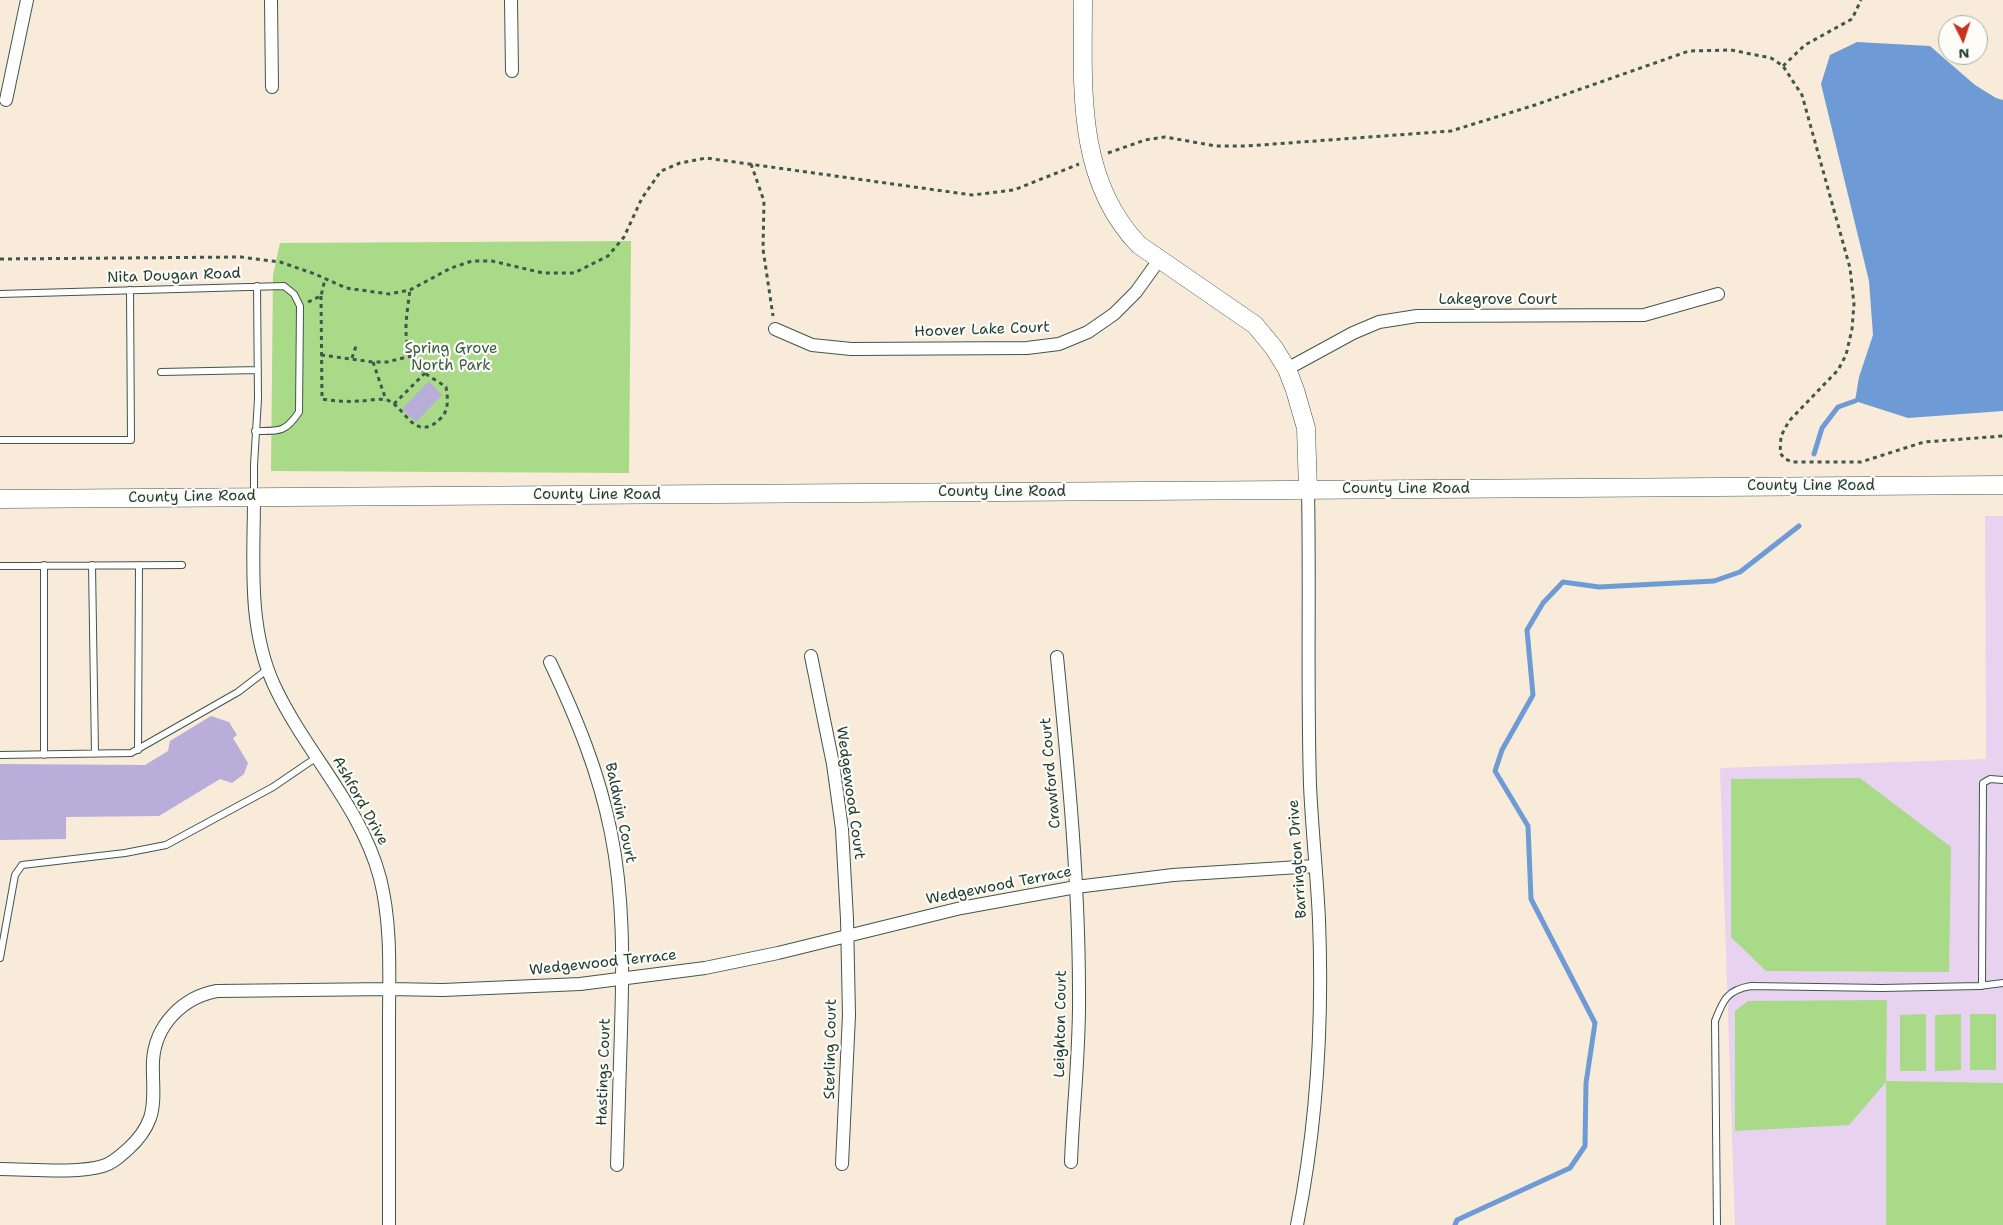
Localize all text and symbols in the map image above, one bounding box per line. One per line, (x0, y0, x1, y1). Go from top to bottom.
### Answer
north arrow (1938, 15, 1988, 65)
text: N (1958, 45, 1970, 63)
street label: Nita Dougan Road (107, 265, 241, 287)
street label: Lakegrove Court (1438, 291, 1558, 309)
street label: Hoover Lake Court (914, 319, 1050, 341)
park label: Spring Grove North Park (404, 340, 498, 375)
street label: County Line Road (1747, 477, 1875, 495)
street label: County Line Road (1342, 480, 1470, 498)
street label: County Line Road (938, 483, 1066, 501)
street label: County Line Road (533, 486, 661, 504)
street label: County Line Road (128, 487, 256, 507)
street label: Crawford Court (1037, 717, 1065, 829)
street label: Wedgewood Court (832, 725, 868, 861)
street label: Ashford Drive (328, 753, 392, 849)
street label: Baldwin Court (601, 761, 639, 865)
street label: Barrington Drive (1285, 799, 1311, 919)
street label: Wedgewood Terrace (925, 863, 1073, 909)
street label: Wedgewood Terrace (528, 946, 678, 980)
street label: Leighton Court (1051, 970, 1071, 1078)
street label: Sterling Court (821, 998, 841, 1100)
street label: Hastings Court (593, 1018, 615, 1126)

